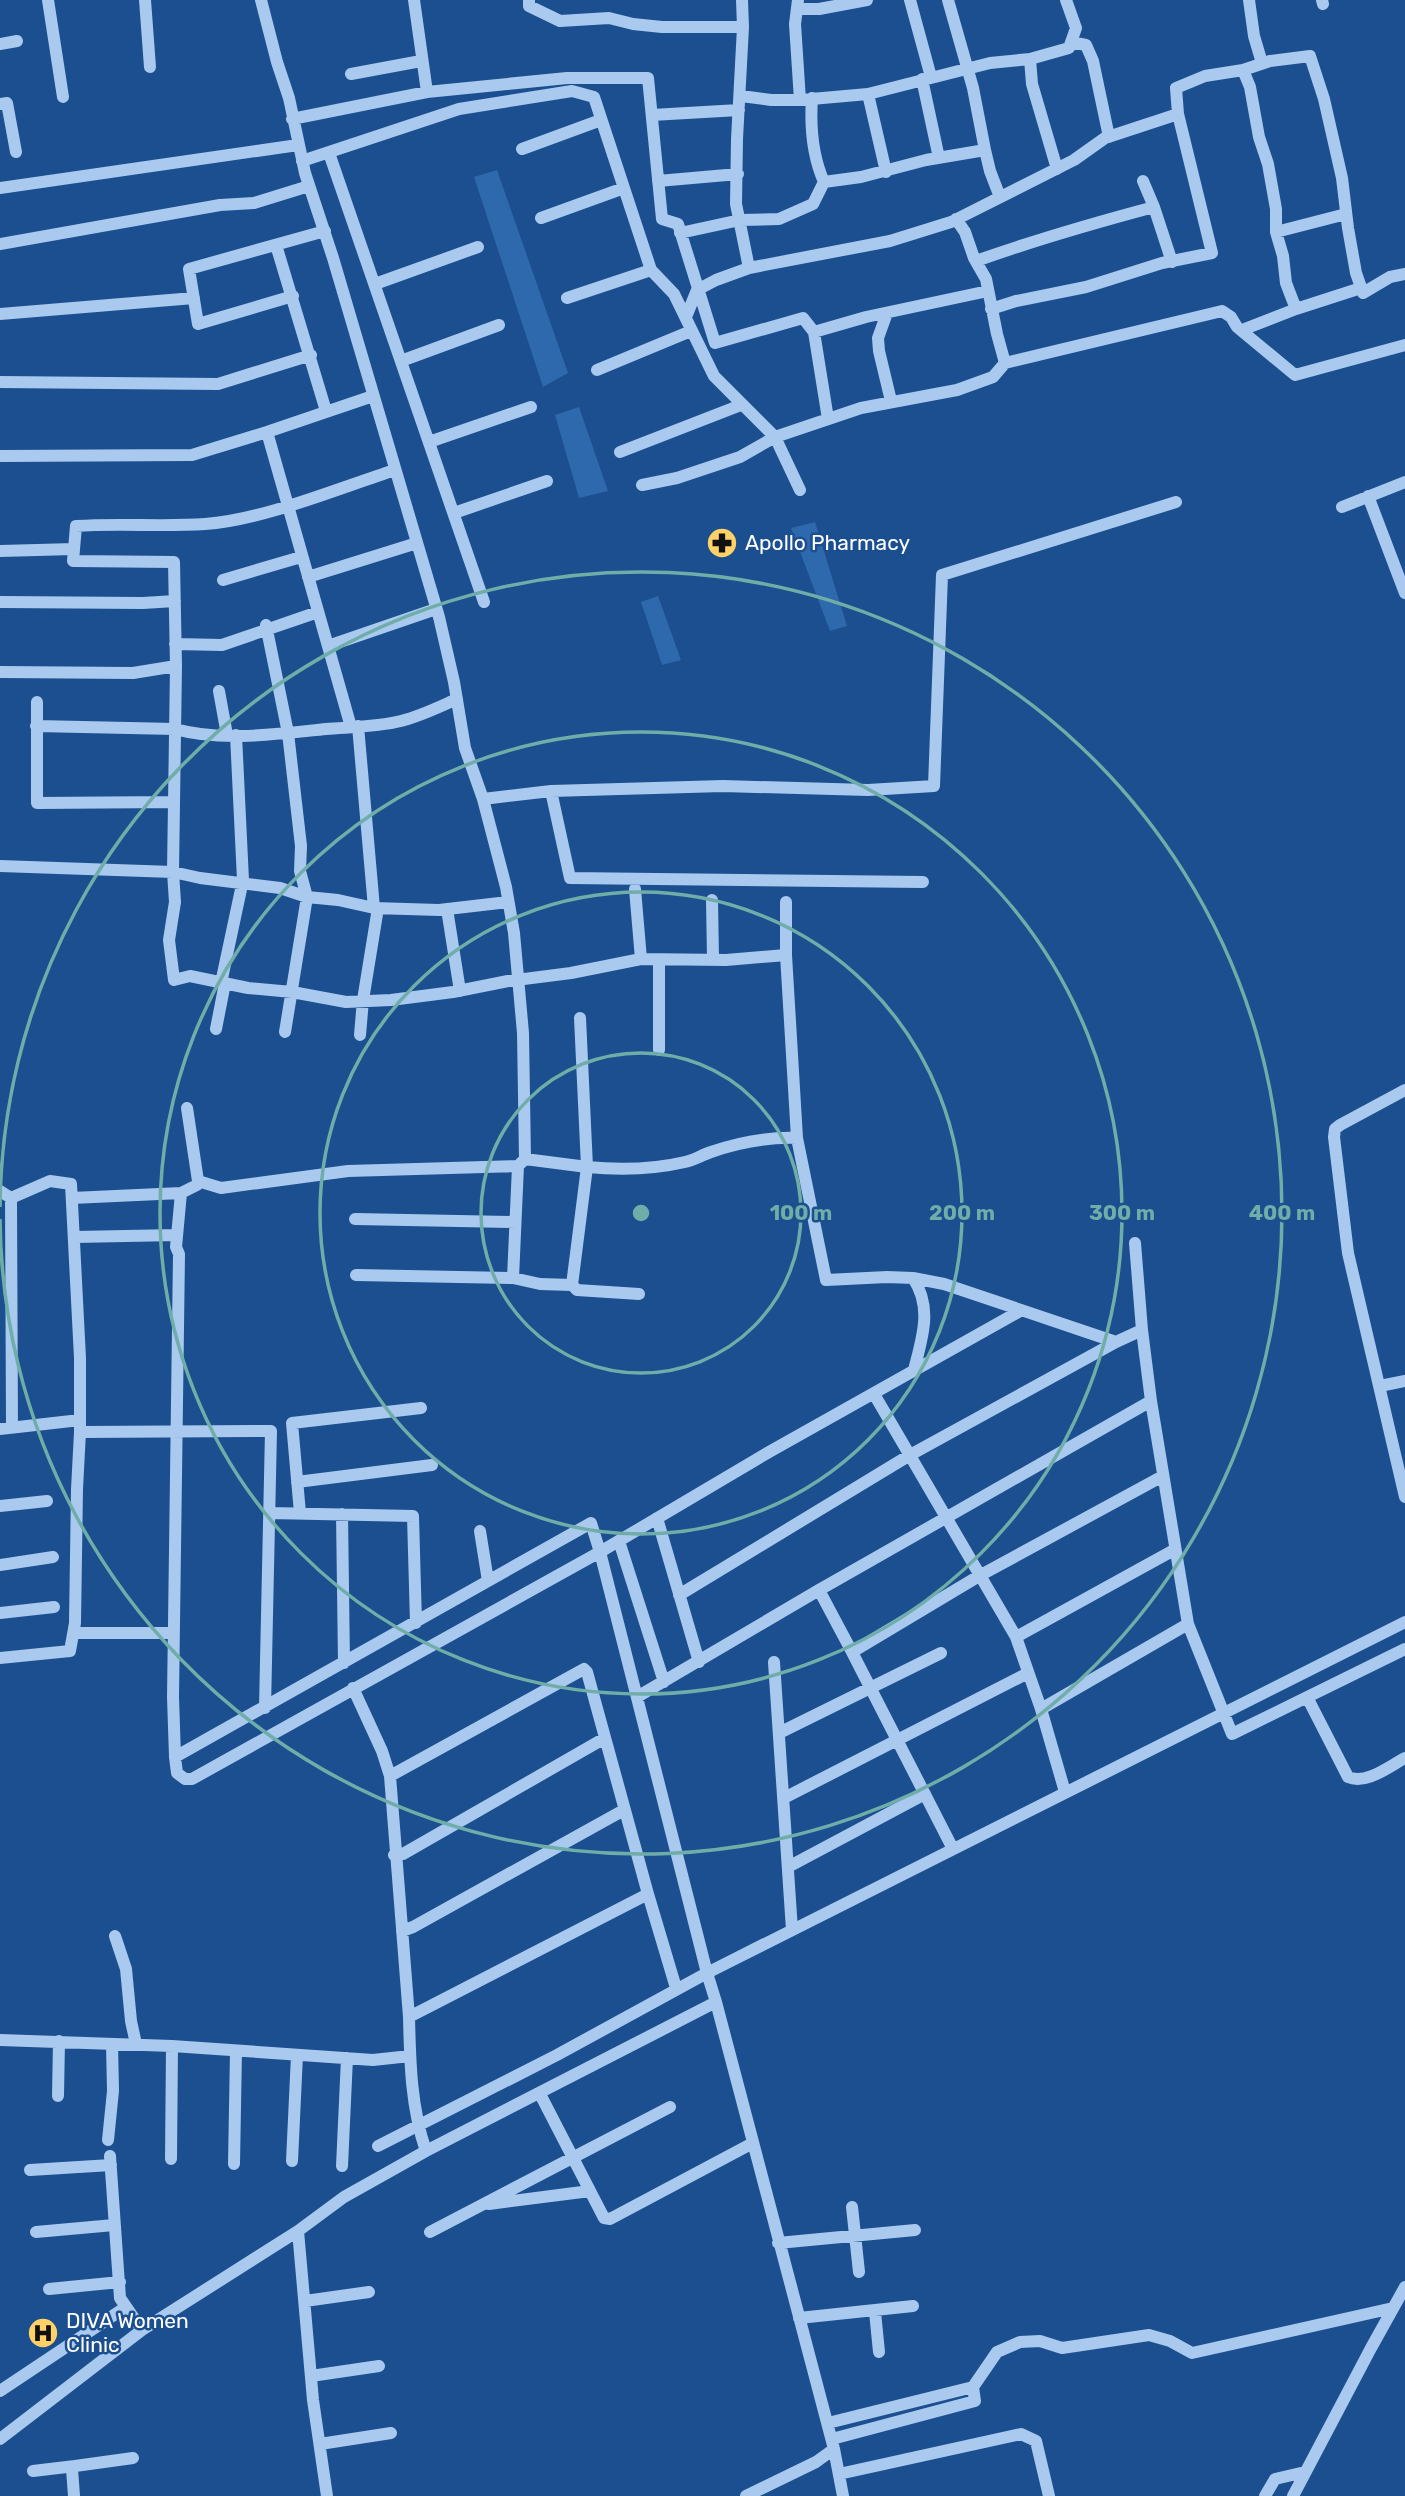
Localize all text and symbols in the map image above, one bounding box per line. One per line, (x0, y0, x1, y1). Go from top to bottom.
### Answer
pharmacy icon: Apollo Pharmacy (705, 526, 739, 560)
place label: Apollo Pharmacy (745, 530, 910, 555)
text: 100 m (770, 1200, 832, 1225)
text: 200 m (929, 1200, 995, 1225)
text: 300 m (1089, 1200, 1155, 1225)
text: 400 m (1249, 1200, 1315, 1225)
centre of rings (629, 1201, 653, 1225)
place label: DIVA Women Clinic (66, 2308, 189, 2357)
hospital icon: DIVA Women Clinic (26, 2316, 60, 2350)

